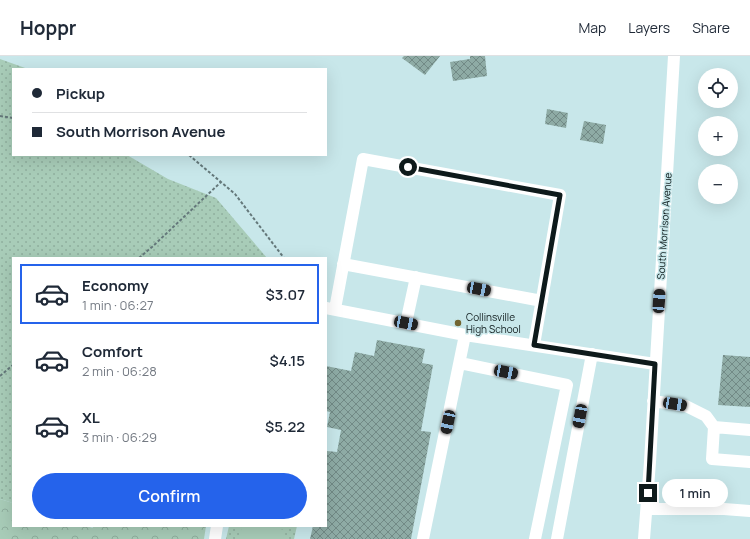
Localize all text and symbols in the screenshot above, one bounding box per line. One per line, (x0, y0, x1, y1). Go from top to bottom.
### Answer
text: Hoppr (20, 15, 76, 41)
text: Map (578, 18, 606, 37)
text: Layers (628, 18, 670, 37)
text: Share (692, 18, 730, 37)
map controls (698, 68, 738, 204)
button: locate (698, 68, 738, 108)
text: Pickup (56, 83, 105, 104)
button: + (698, 116, 738, 156)
text: South Morrison Avenue (56, 121, 226, 142)
route start (399, 158, 417, 176)
button: − (698, 164, 738, 204)
street label: South Morrison Avenue (653, 172, 675, 280)
text: Economy (82, 275, 149, 296)
icon: car (34, 276, 70, 312)
car (466, 281, 492, 297)
text: $3.07 (265, 284, 305, 305)
car (652, 289, 666, 313)
text: 1 min · 06:27 (82, 296, 153, 314)
place label: Collinsville High School (466, 310, 521, 336)
car (393, 315, 419, 331)
marker: Collinsville High School (453, 318, 463, 328)
text: Comfort (82, 341, 143, 362)
icon: car (34, 342, 70, 378)
text: $4.15 (269, 350, 305, 371)
text: 2 min · 06:28 (82, 362, 157, 380)
car (493, 364, 519, 380)
car (662, 396, 688, 412)
car (572, 403, 588, 429)
text: XL (82, 407, 100, 428)
icon: car (34, 408, 70, 444)
car (440, 409, 456, 435)
text: $5.22 (265, 416, 305, 437)
text: 3 min · 06:29 (82, 428, 157, 446)
button: Confirm (32, 473, 307, 519)
callout: 1 min (662, 479, 728, 507)
route end (639, 484, 657, 502)
text: 1 min (680, 484, 711, 502)

